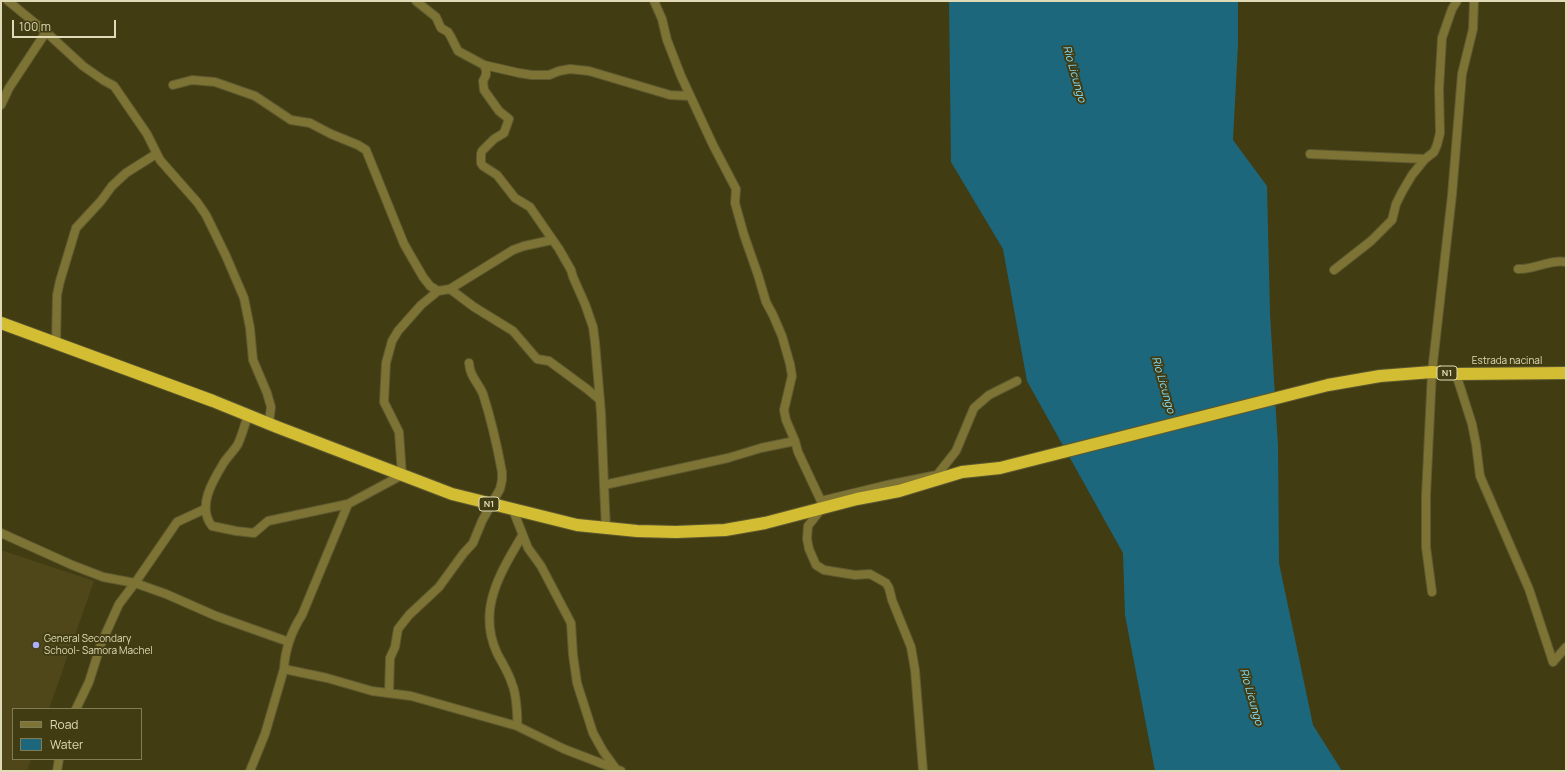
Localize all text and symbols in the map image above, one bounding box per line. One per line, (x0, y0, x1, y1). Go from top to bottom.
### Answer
scale bar (14, 12, 118, 38)
text: 100 m (19, 18, 51, 35)
water label: Rio Licungo (1060, 44, 1088, 104)
water label: Rio Licungo (1149, 355, 1177, 415)
street label: Estrada nacinal (1472, 355, 1542, 367)
road number: N1 (1437, 366, 1457, 380)
road number: N1 (479, 497, 499, 511)
place label: General Secondary School- Samora Machel (44, 633, 153, 656)
marker: General Secondary School- Samora Machel (31, 640, 41, 650)
water label: Rio Licungo (1237, 667, 1265, 727)
legend (12, 708, 142, 760)
text: Road (50, 716, 78, 733)
text: Water (50, 736, 83, 753)

